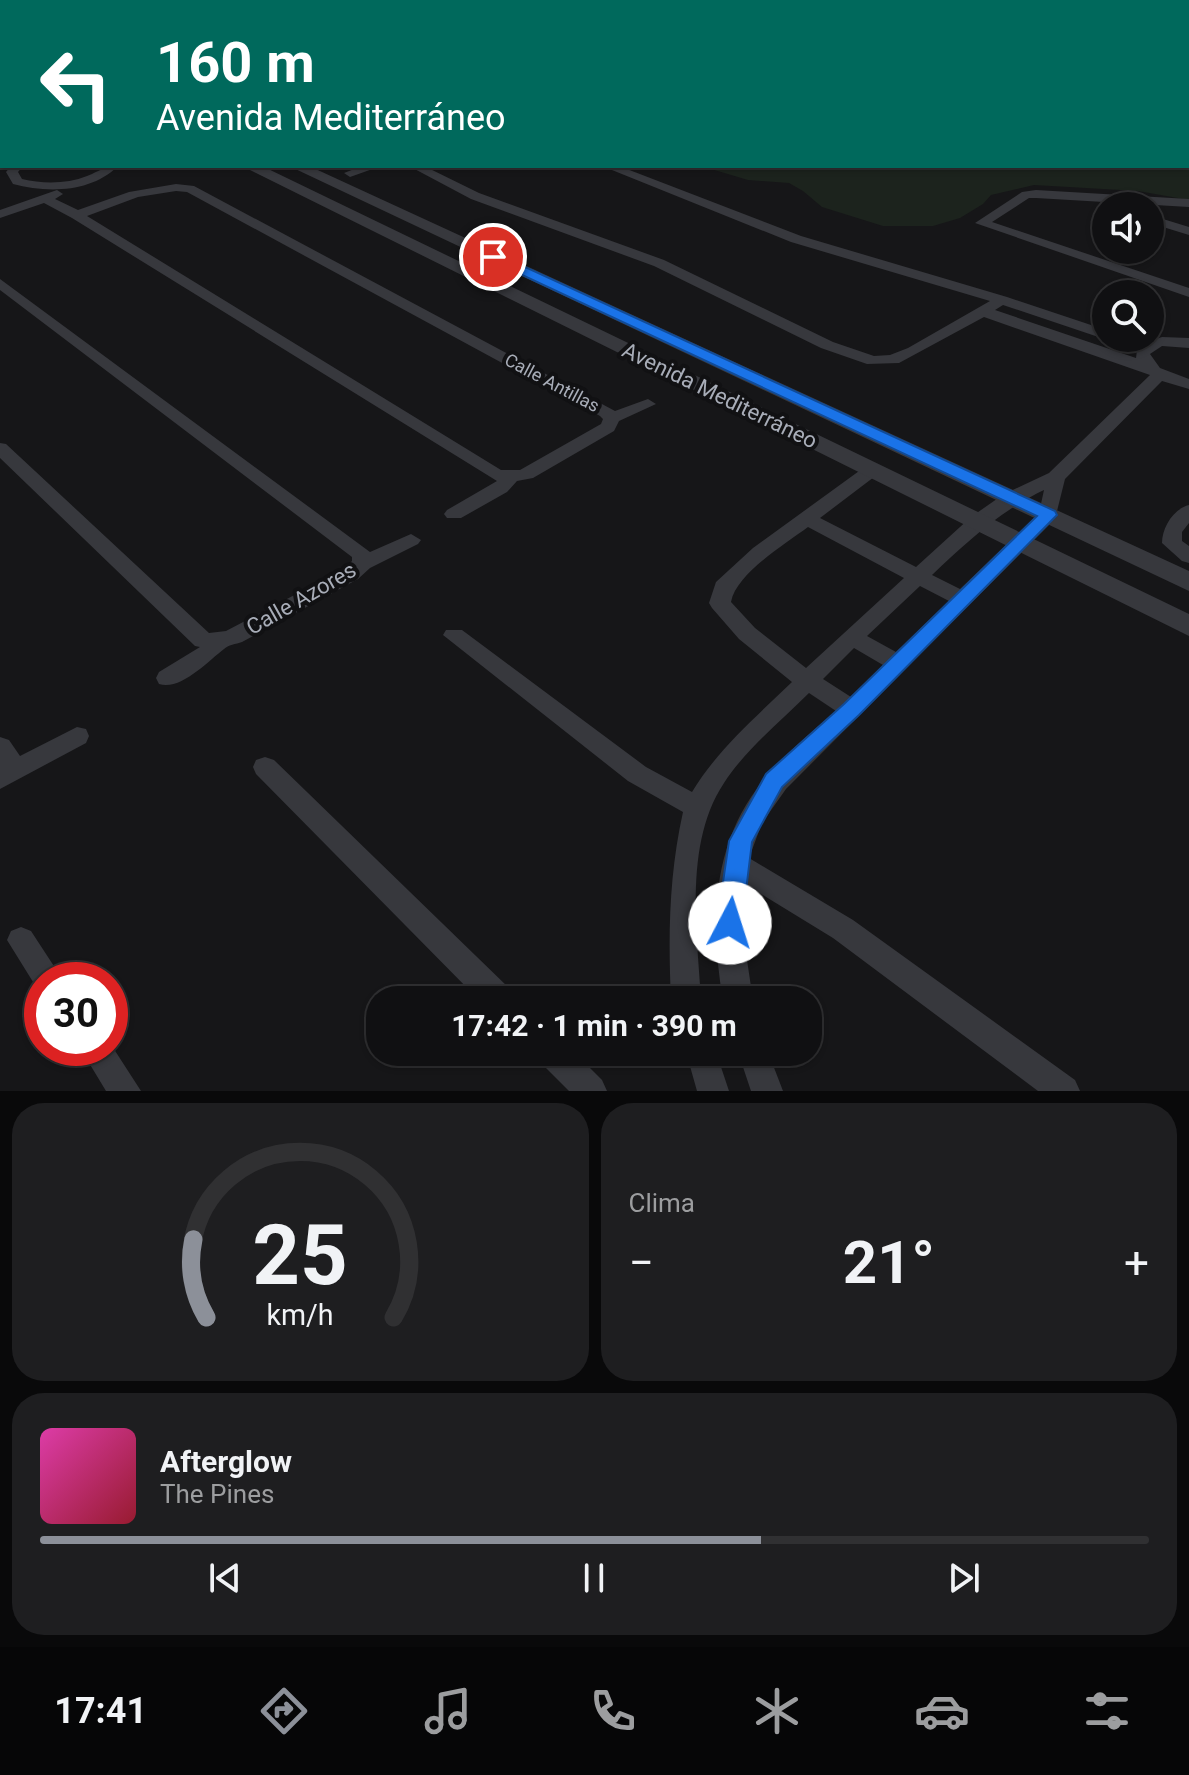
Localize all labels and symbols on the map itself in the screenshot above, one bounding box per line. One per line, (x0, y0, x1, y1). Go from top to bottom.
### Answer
pin (459, 223, 527, 291)
street label: Avenida Mediterráneo (618, 337, 821, 454)
street label: Calle Antillas (501, 349, 603, 416)
street label: Calle Azores (242, 557, 360, 640)
position arrow (688, 881, 772, 965)
speed limit sign: 30 (24, 962, 128, 1066)

